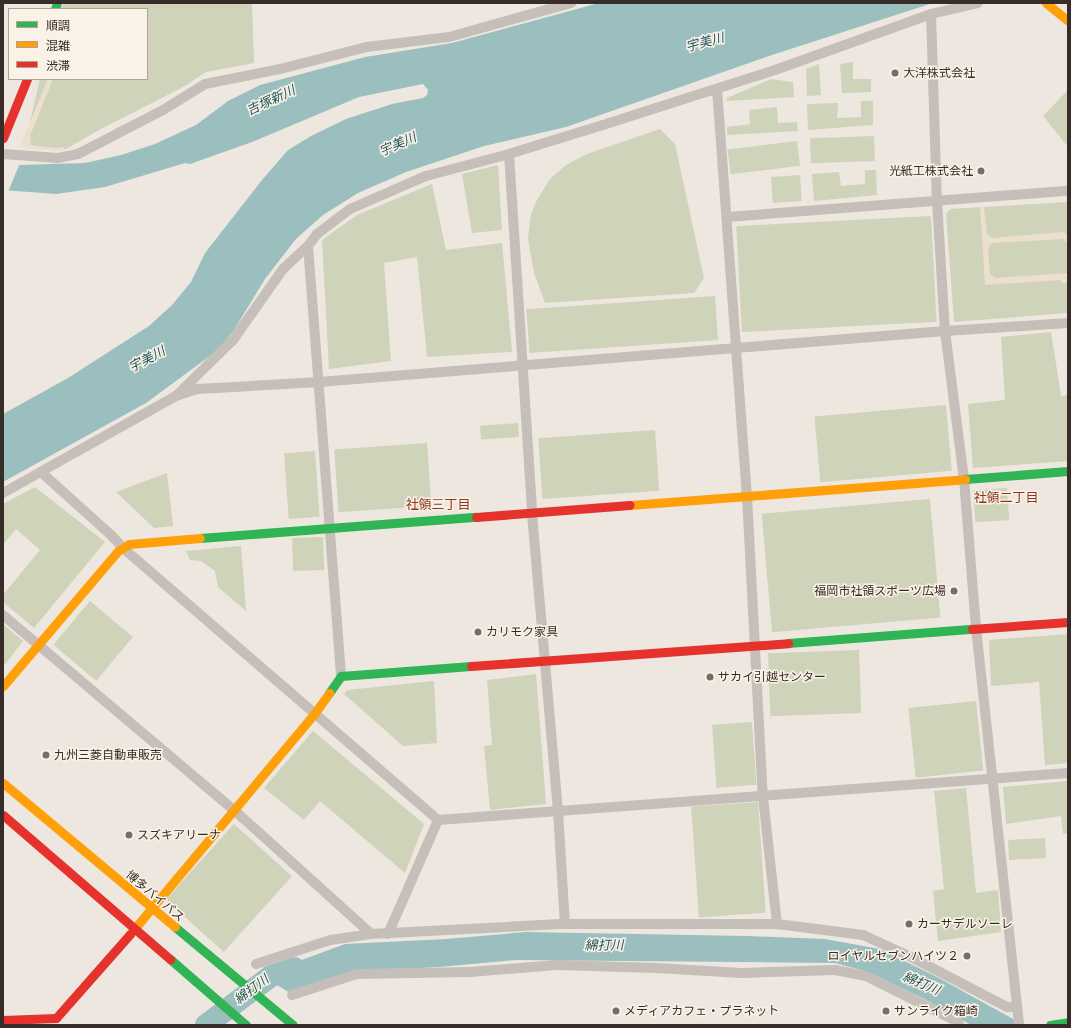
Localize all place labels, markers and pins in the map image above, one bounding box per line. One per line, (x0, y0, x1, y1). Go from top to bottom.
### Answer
place label: 大洋株式会社 (903, 66, 975, 80)
marker: 大洋株式会社 (890, 68, 900, 78)
place label: 光紙工株式会社 (889, 164, 973, 178)
marker: 光紙工株式会社 (976, 166, 986, 176)
place label: 福岡市社領スポーツ広場 (814, 584, 946, 598)
marker: 福岡市社領スポーツ広場 (949, 586, 959, 596)
place label: カリモク家具 (486, 625, 558, 639)
marker: カリモク家具 (473, 627, 483, 637)
place label: サカイ引越センター (718, 670, 826, 684)
marker: サカイ引越センター (705, 672, 715, 682)
place label: 九州三菱自動車販売 (54, 748, 162, 762)
marker: 九州三菱自動車販売 (41, 750, 51, 760)
place label: スズキアリーナ (137, 828, 221, 842)
marker: スズキアリーナ (124, 830, 134, 840)
place label: カーサデルソーレ (917, 917, 1013, 931)
marker: カーサデルソーレ (904, 919, 914, 929)
place label: ロイヤルセブンハイツ２ (827, 949, 959, 963)
marker: ロイヤルセブンハイツ２ (962, 951, 972, 961)
place label: メディアカフェ・プラネット (624, 1004, 780, 1018)
place label: サンライク箱崎 (894, 1004, 978, 1018)
marker: メディアカフェ・プラネット (611, 1006, 621, 1016)
marker: サンライク箱崎 (881, 1006, 891, 1016)

